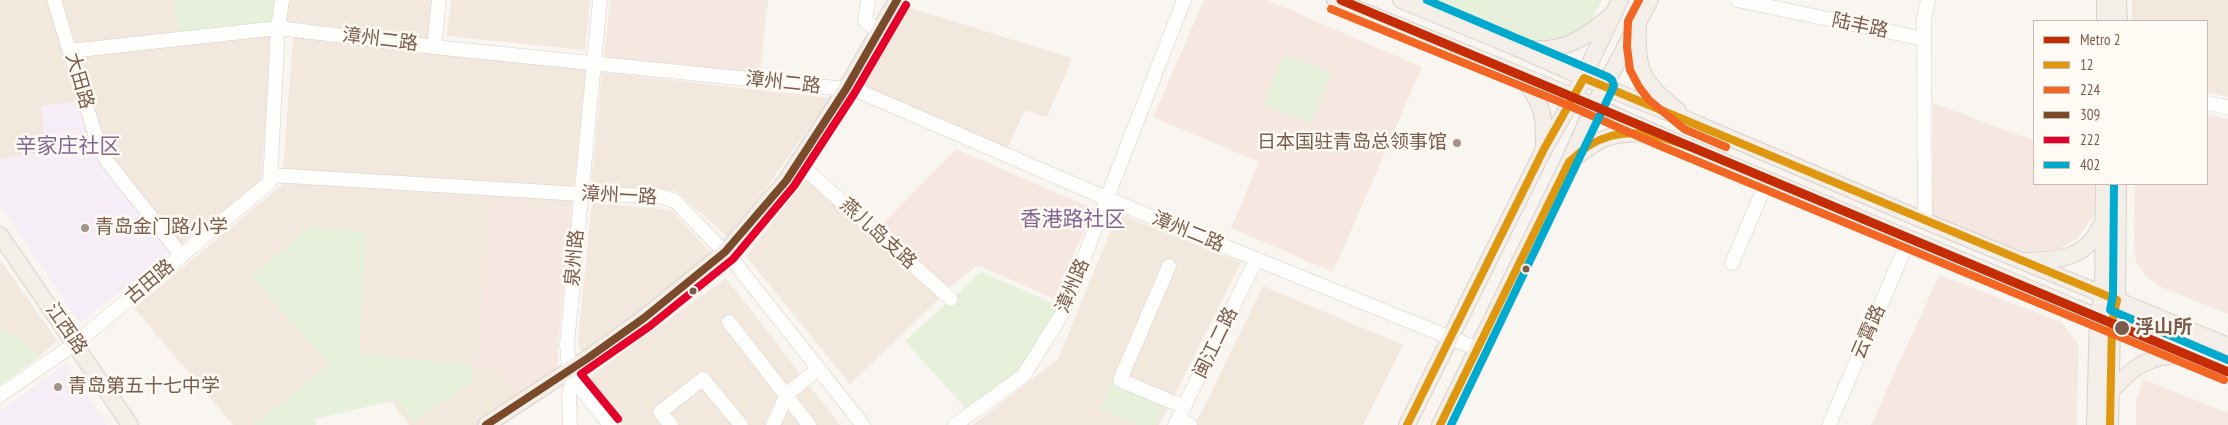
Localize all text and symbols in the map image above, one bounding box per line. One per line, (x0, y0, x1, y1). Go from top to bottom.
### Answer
street label: 陆丰路 (1830, 9, 1890, 43)
legend (2033, 20, 2208, 185)
street label: 漳州二路 (341, 24, 419, 56)
text: Metro 2 (2080, 30, 2120, 49)
street label: 大田路 (60, 50, 98, 112)
text: 12 (2080, 55, 2094, 74)
street label: 漳州二路 (744, 68, 822, 98)
text: 224 (2080, 80, 2100, 99)
text: 309 (2080, 105, 2100, 124)
text: 222 (2080, 130, 2100, 149)
place label: 日本国驻青岛总领事馆 (1257, 132, 1447, 154)
district label: 辛家庄社区 (16, 134, 120, 160)
marker: 日本国驻青岛总领事馆 (1451, 137, 1463, 149)
text: 402 (2080, 155, 2100, 174)
street label: 漳州一路 (580, 183, 658, 209)
street label: 燕儿岛支路 (835, 194, 921, 274)
district label: 香港路社区 (1021, 207, 1125, 233)
street label: 漳州二路 (1148, 207, 1228, 257)
place label: 青岛金门路小学 (95, 217, 228, 239)
marker: 青岛金门路小学 (79, 222, 91, 234)
street label: 泉州路 (561, 229, 589, 287)
street label: 古田路 (121, 255, 179, 309)
street label: 漳州路 (1051, 255, 1095, 317)
unlabelled marker (1521, 264, 1531, 274)
unlabelled marker (688, 286, 698, 296)
street label: 江西路 (40, 299, 92, 359)
street label: 云霄路 (1847, 301, 1891, 363)
street label: 闽江二路 (1189, 304, 1243, 382)
place label: 浮山所 (2135, 317, 2192, 339)
marker: 浮山所 (2113, 319, 2131, 337)
place label: 青岛第五十七中学 (68, 376, 220, 398)
marker: 青岛第五十七中学 (52, 381, 64, 393)

